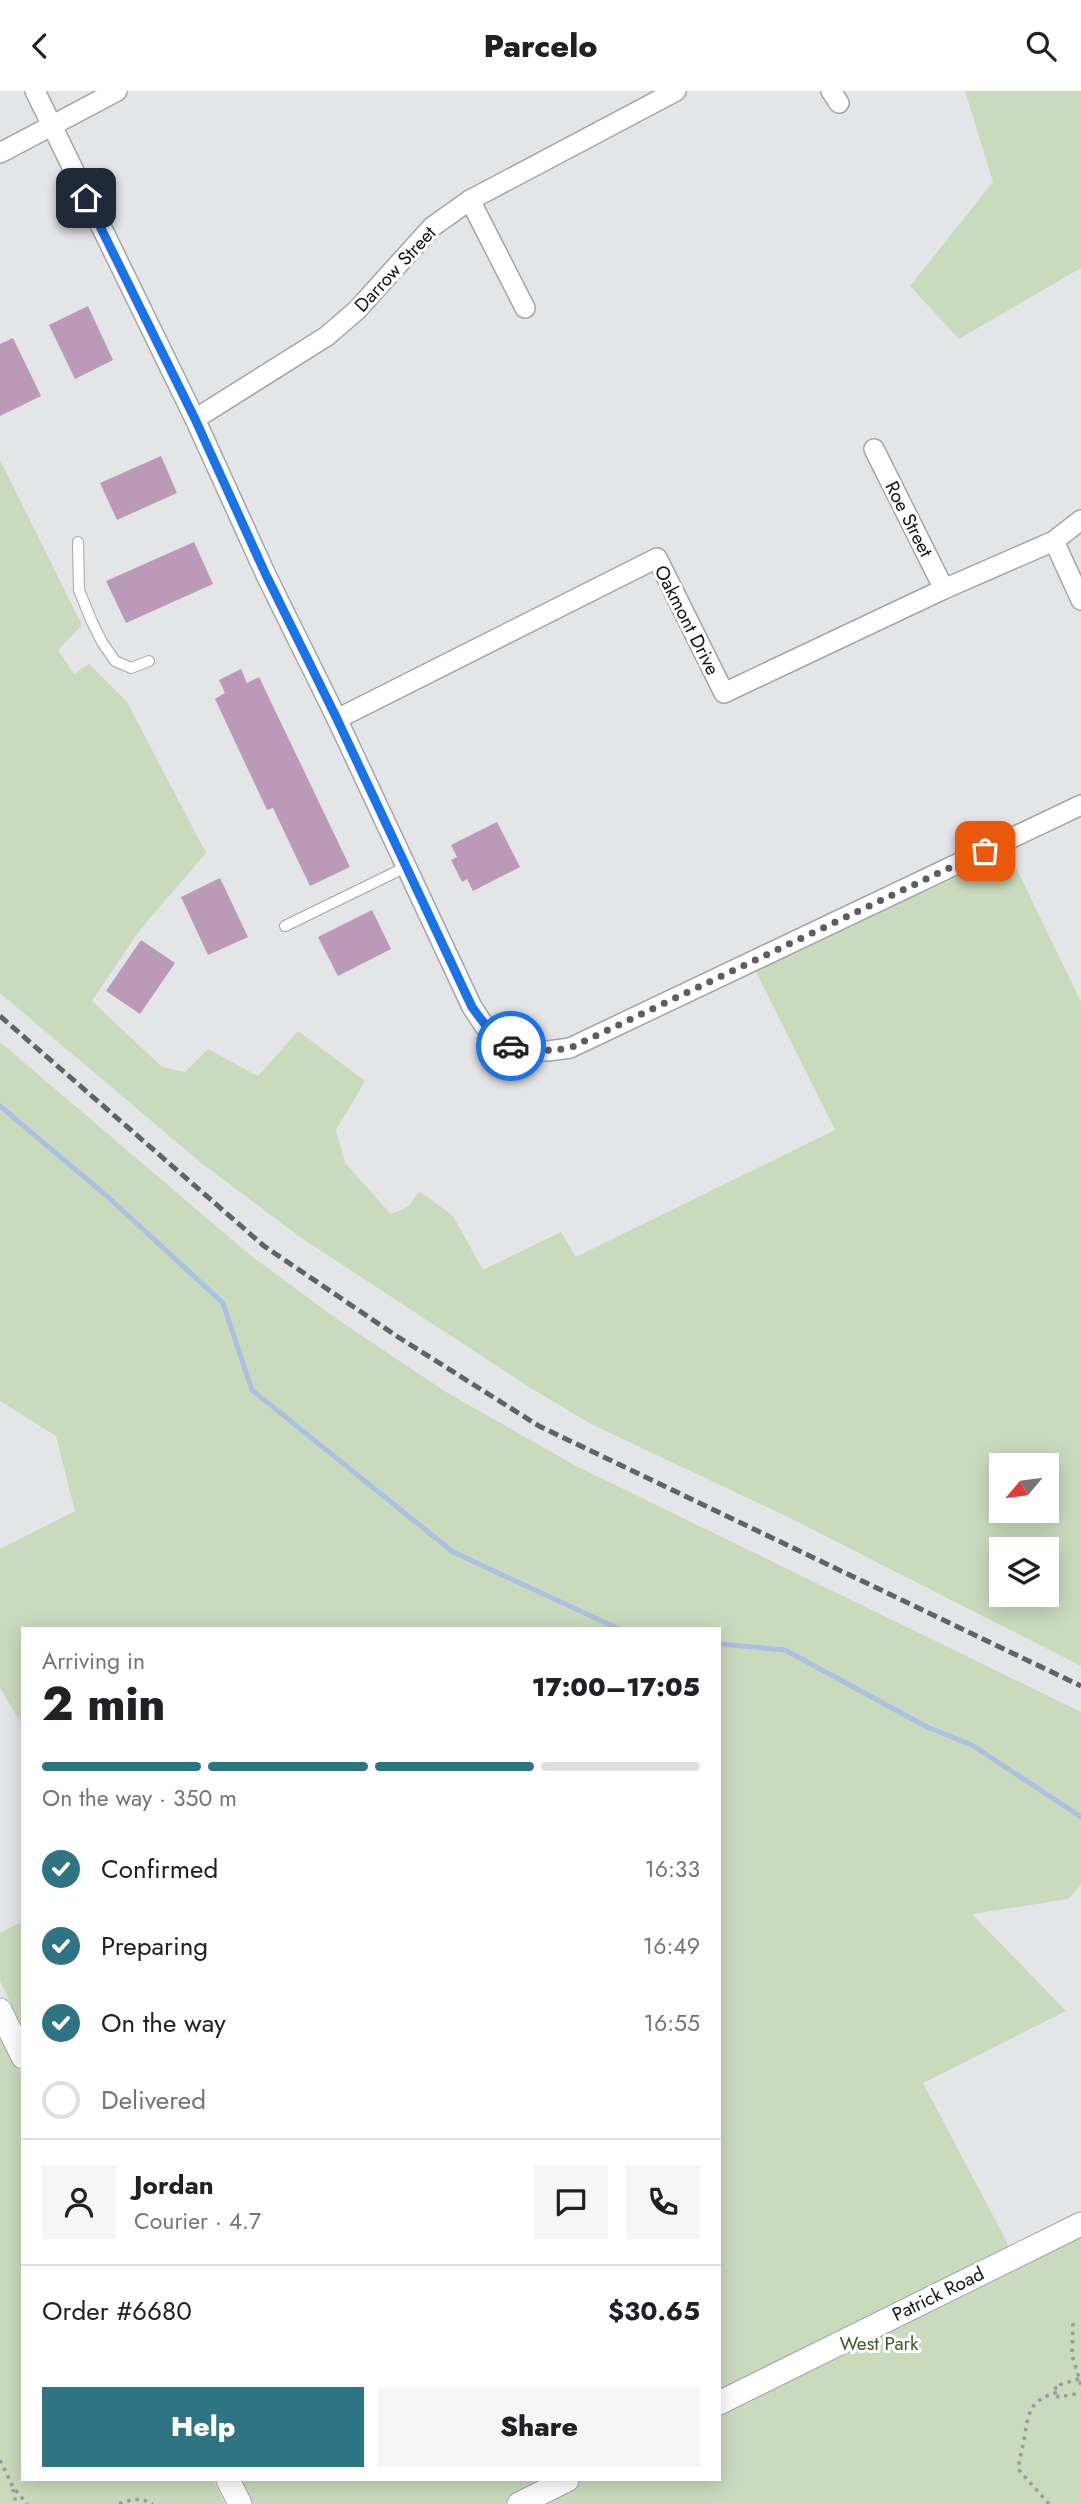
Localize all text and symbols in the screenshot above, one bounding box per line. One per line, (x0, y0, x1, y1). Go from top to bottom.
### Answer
text: Parcelo (484, 23, 597, 69)
icon: back (21, 27, 59, 65)
icon: search (1022, 27, 1060, 65)
pin (56, 168, 116, 228)
icon: home (67, 179, 105, 217)
street label: Darrow Street (348, 220, 442, 318)
street label: Roe Street (878, 476, 940, 562)
street label: Oakmont Drive (648, 560, 726, 680)
pin (955, 821, 1015, 881)
icon: bag (966, 832, 1004, 870)
courier (476, 1011, 546, 1081)
icon: car (492, 1027, 530, 1065)
north arrow (989, 1453, 1059, 1523)
map controls (989, 1453, 1059, 1607)
button: layers (989, 1537, 1059, 1607)
text: Arriving in (42, 1644, 145, 1678)
text: 17:00–17:05 (532, 1668, 700, 1706)
text: 2 min (42, 1671, 166, 1737)
text: On the way · 350 m (42, 1781, 237, 1815)
icon: check (42, 1850, 80, 1888)
text: Confirmed (101, 1850, 218, 1888)
text: 16:33 (644, 1852, 700, 1886)
icon: check (42, 1927, 80, 1965)
text: Preparing (101, 1927, 208, 1965)
text: 16:49 (643, 1929, 700, 1963)
icon: check (42, 2004, 80, 2042)
text: On the way (101, 2004, 226, 2042)
text: 16:55 (644, 2006, 700, 2040)
text: Delivered (101, 2081, 206, 2119)
button: person (42, 2165, 116, 2239)
button: chat (534, 2165, 608, 2239)
button: phone (626, 2165, 700, 2239)
text: Jordan (134, 2166, 214, 2204)
text: Courier · 4.7 (134, 2204, 261, 2238)
street label: Patrick Road (888, 2260, 988, 2328)
text: Order #6680 (42, 2292, 192, 2330)
text: $30.65 (608, 2292, 700, 2330)
park label: West Park (840, 2330, 919, 2357)
button: Help (42, 2387, 364, 2467)
button: Share (378, 2387, 700, 2467)

